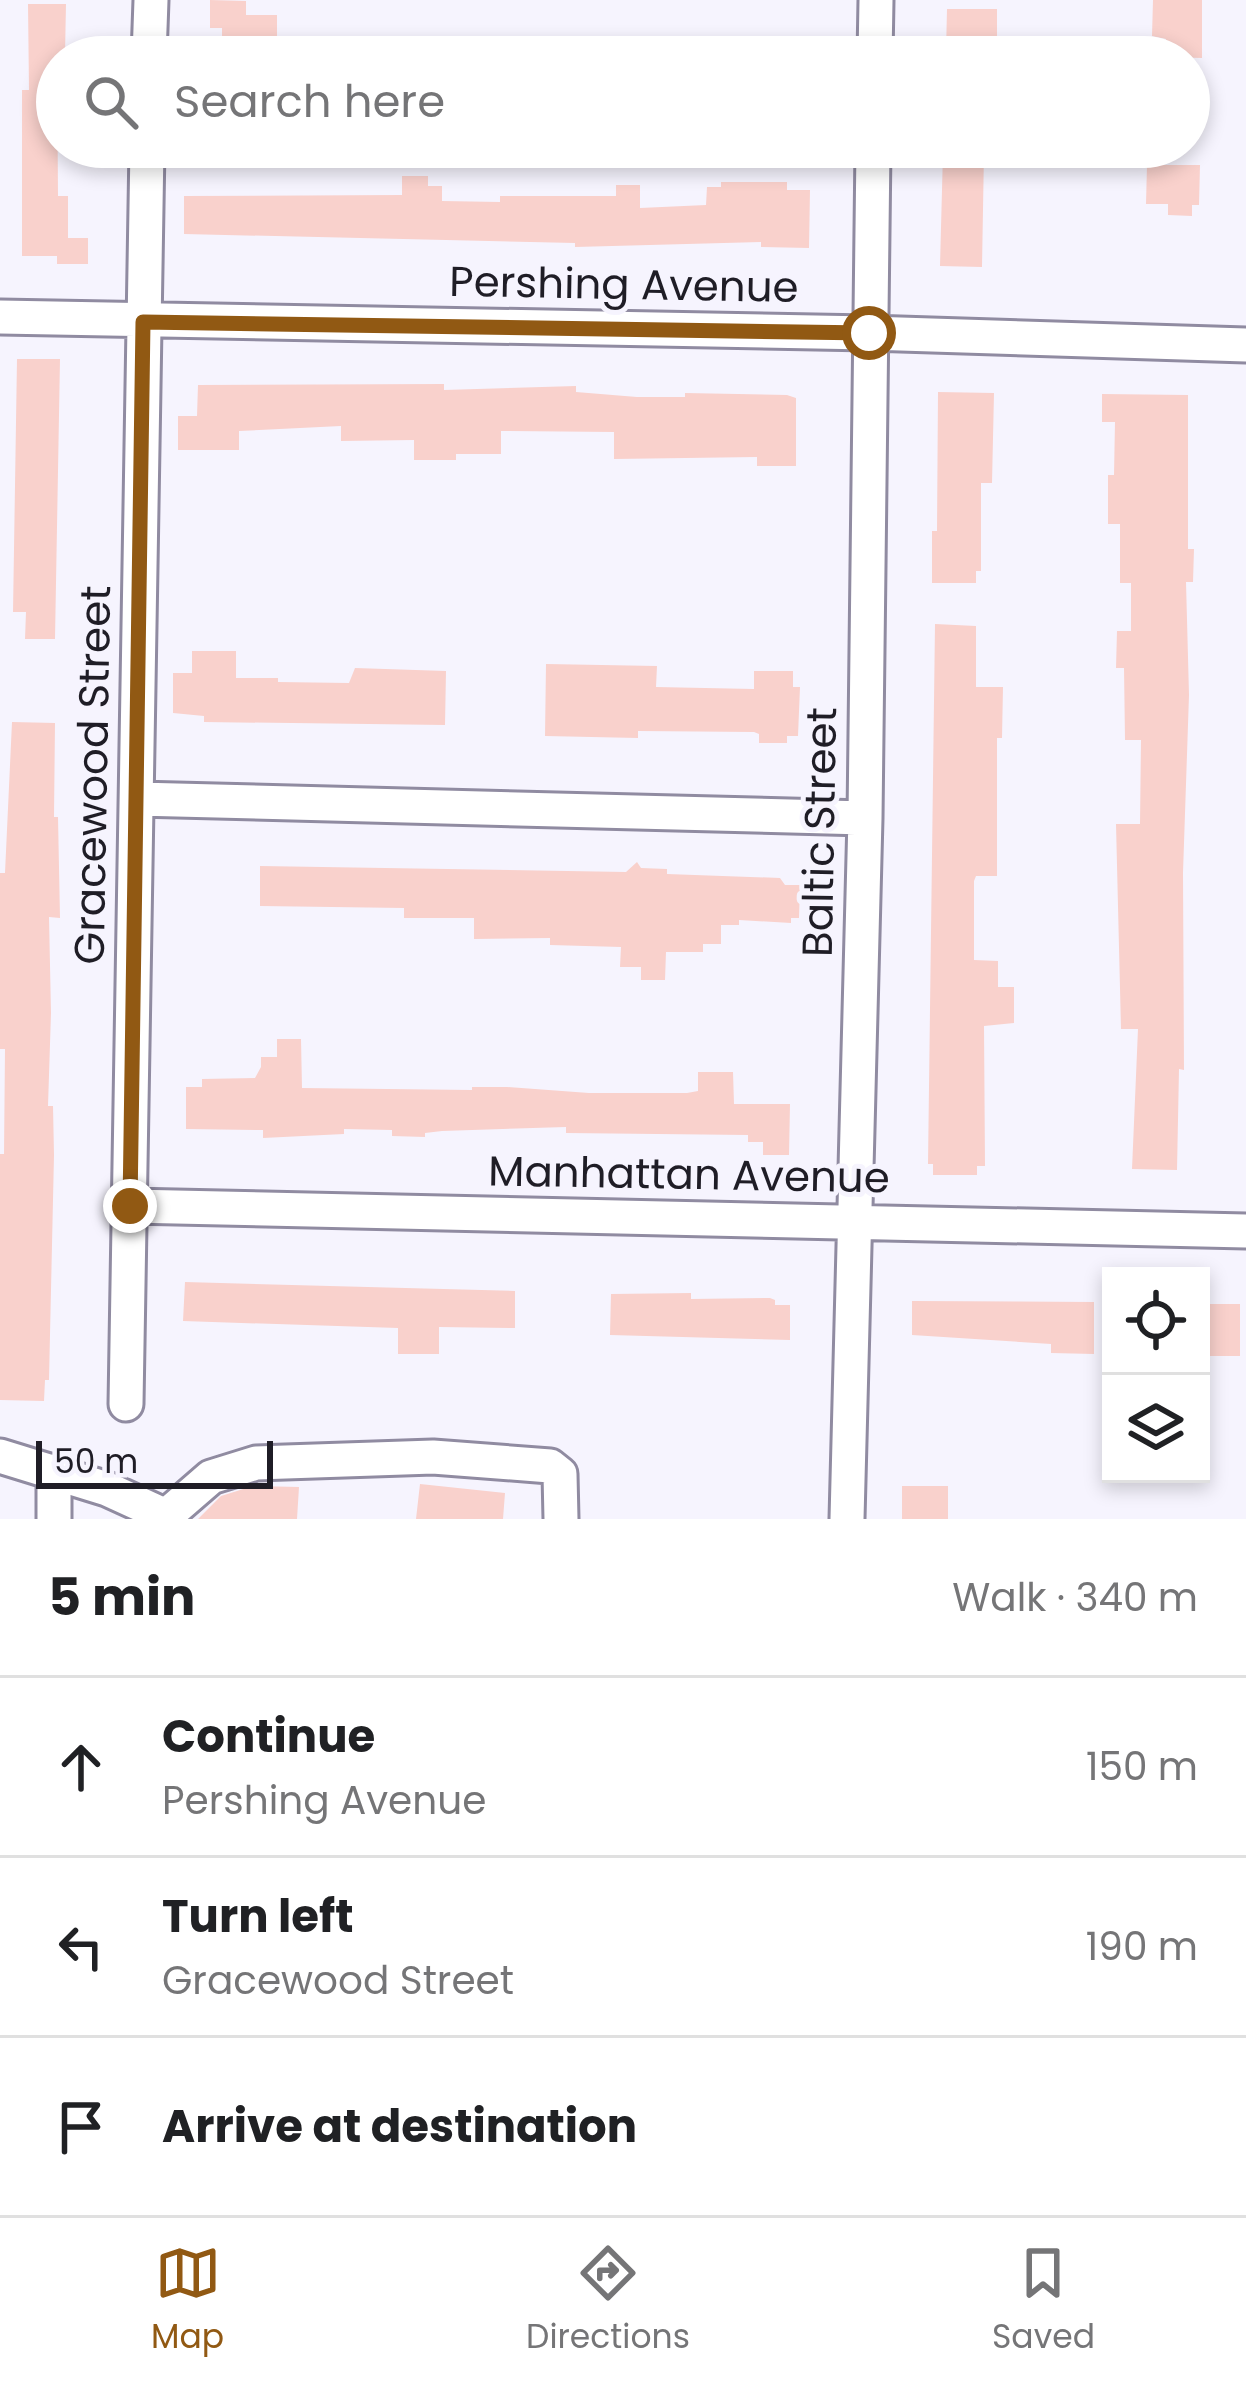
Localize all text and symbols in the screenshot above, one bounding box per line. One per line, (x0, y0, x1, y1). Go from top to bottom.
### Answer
search box (36, 36, 1210, 168)
icon: search (78, 69, 144, 135)
text: Search here (174, 70, 445, 133)
street label: Pershing Avenue (449, 252, 799, 317)
route start (842, 306, 896, 360)
street label: Gracewood Street (60, 585, 125, 965)
street label: Baltic Street (788, 707, 851, 957)
street label: Manhattan Avenue (488, 1142, 890, 1207)
route end (103, 1179, 157, 1233)
map controls (1102, 1267, 1210, 1483)
button: locate (1102, 1267, 1210, 1375)
button: layers (1102, 1375, 1210, 1483)
scale bar (36, 1435, 273, 1488)
text: 50 m (54, 1438, 138, 1485)
text: 5 min (48, 1561, 195, 1633)
text: Walk · 340 m (952, 1570, 1198, 1625)
text: Continue (162, 1705, 375, 1768)
icon: ahead (48, 1734, 114, 1800)
text: 150 m (1086, 1739, 1198, 1794)
text: Pershing Avenue (162, 1773, 486, 1828)
text: Turn left (162, 1885, 354, 1948)
icon: left (48, 1914, 114, 1980)
text: 190 m (1086, 1919, 1198, 1974)
text: Gracewood Street (162, 1953, 514, 2008)
icon: arrive (48, 2094, 114, 2160)
text: Arrive at destination (162, 2095, 637, 2158)
tab: Map (151, 2240, 224, 2362)
tab: Directions (526, 2240, 690, 2362)
tab: Saved (992, 2240, 1095, 2362)

